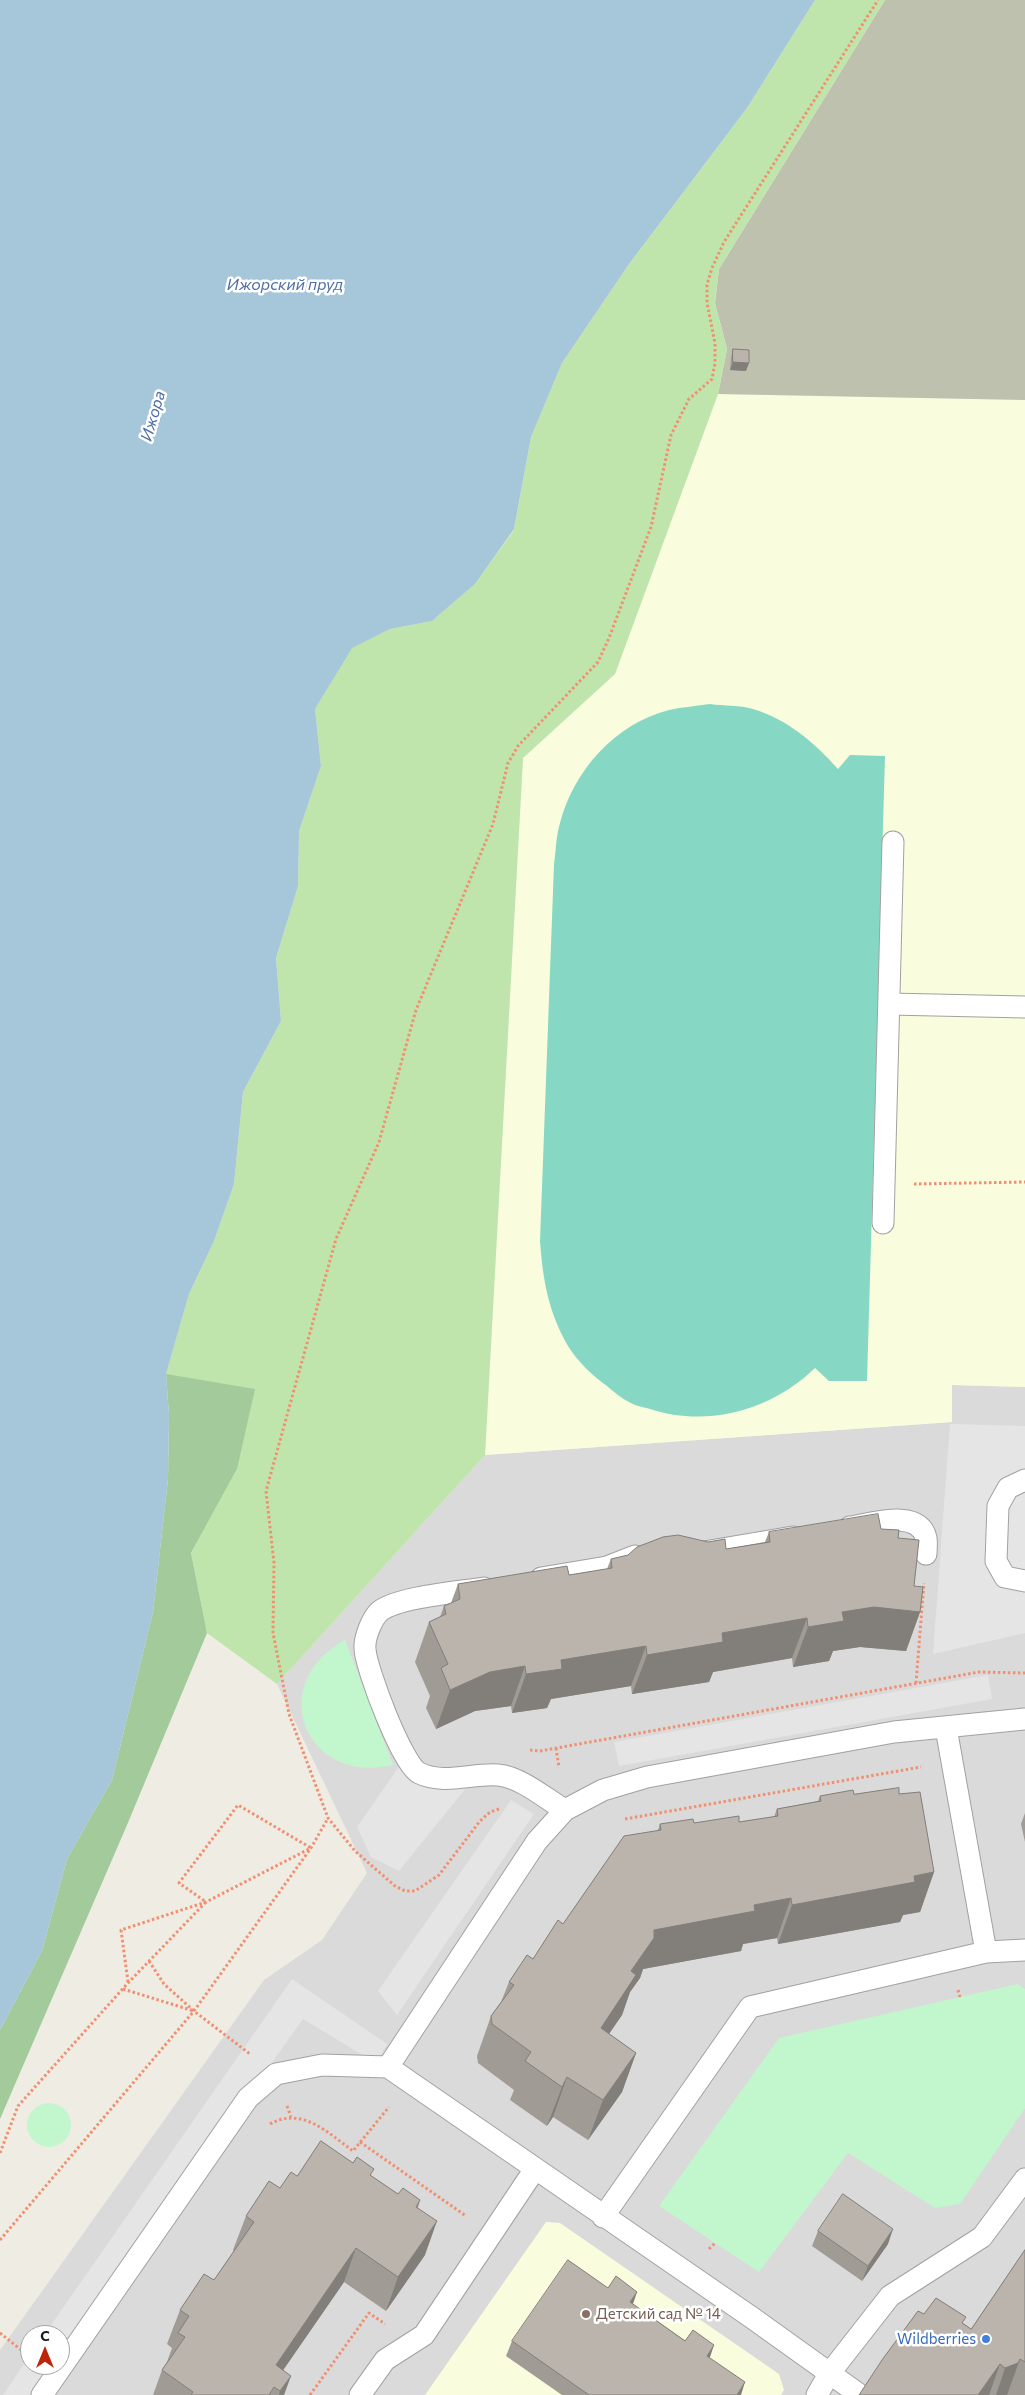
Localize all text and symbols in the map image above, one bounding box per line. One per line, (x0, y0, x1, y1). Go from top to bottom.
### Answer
water label: Ижорский пруд (227, 275, 343, 295)
water label: Ижора (137, 389, 169, 443)
place label: Детский сад № 14 (596, 2305, 721, 2323)
marker: Детский сад № 14 (580, 2308, 592, 2320)
north arrow (20, 2325, 70, 2375)
text: С (40, 2327, 50, 2344)
place label: Wildberries (897, 2330, 976, 2348)
marker: Wildberries (980, 2333, 992, 2345)

